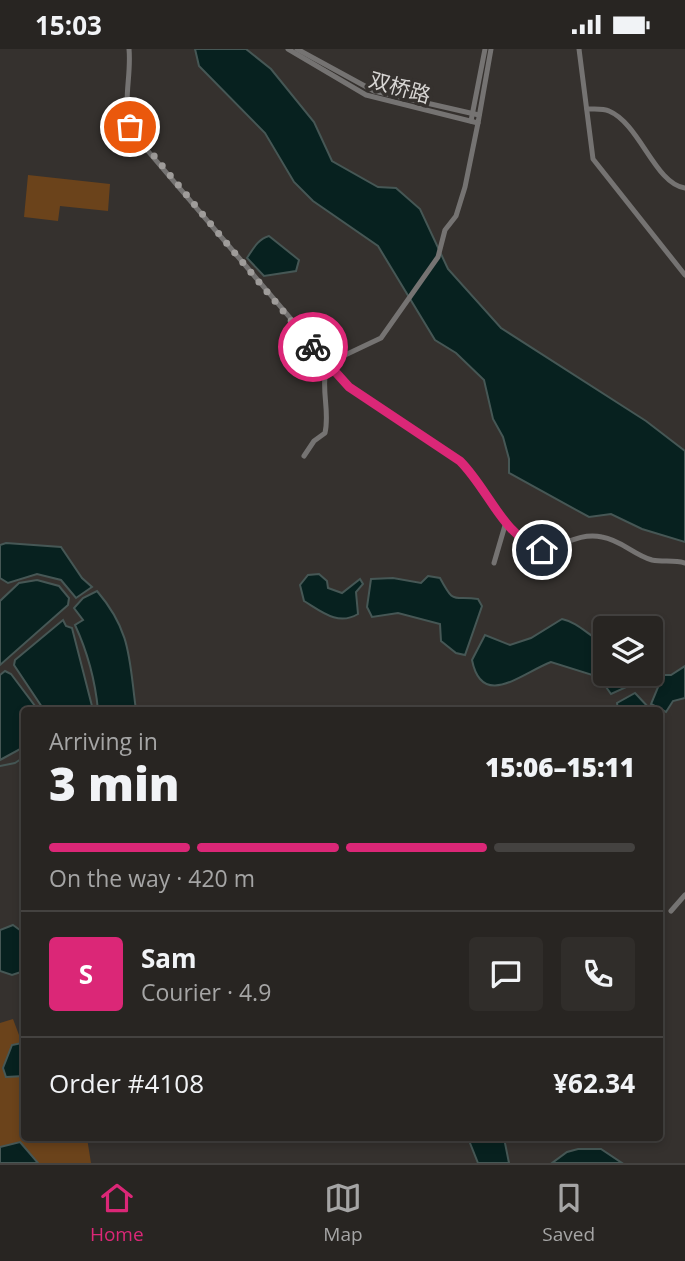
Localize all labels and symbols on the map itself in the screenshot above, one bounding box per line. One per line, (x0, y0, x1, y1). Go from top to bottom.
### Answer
street label: 双桥路 (366, 65, 434, 109)
pin (100, 97, 160, 157)
courier (278, 312, 348, 382)
pin (512, 520, 572, 580)

